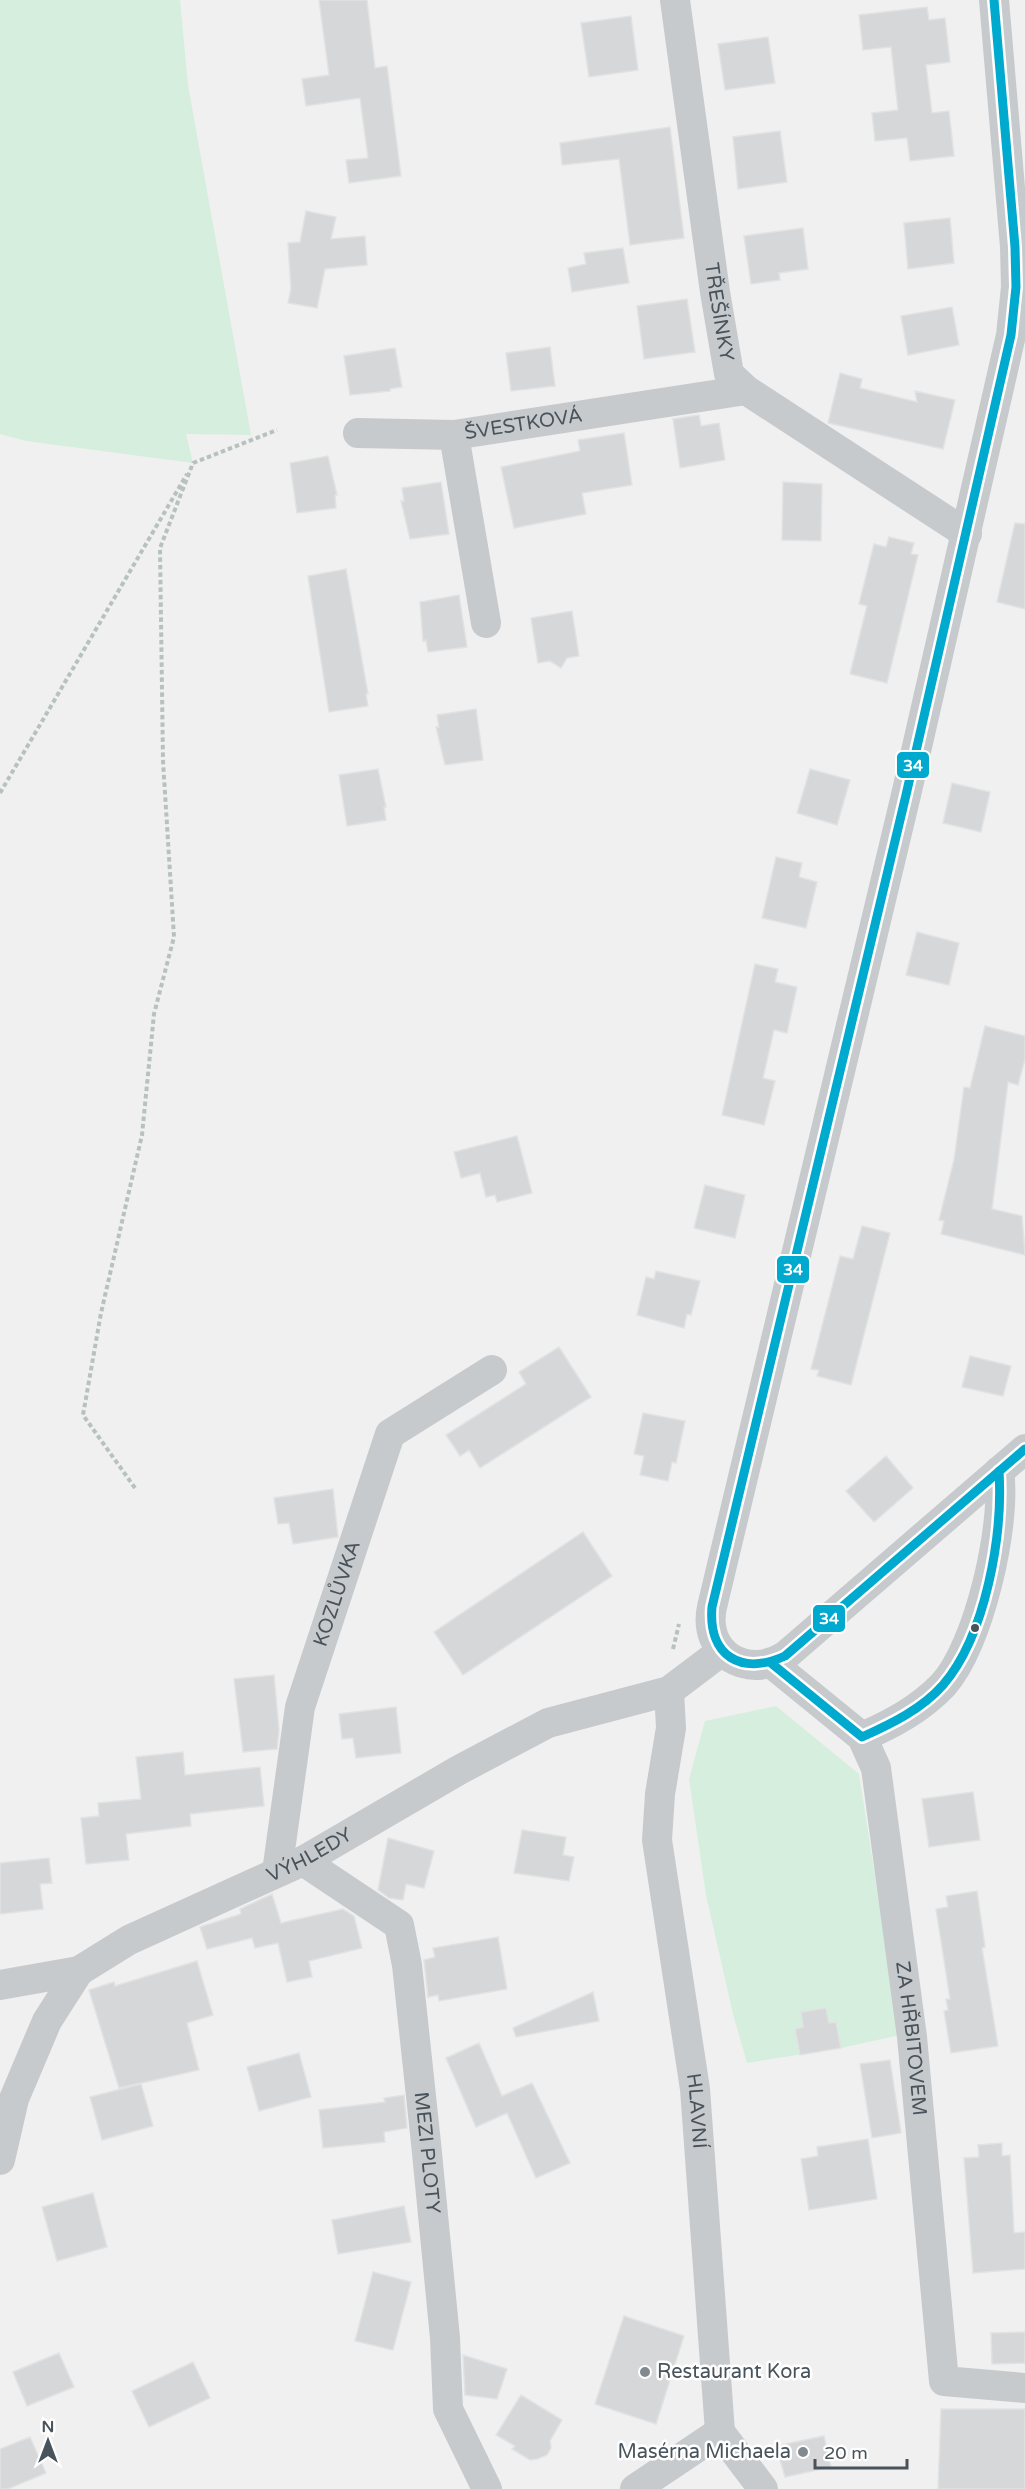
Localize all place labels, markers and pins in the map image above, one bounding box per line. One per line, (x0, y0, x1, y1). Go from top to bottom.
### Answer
unlabelled marker (969, 1622, 981, 1634)
place label: Restaurant Kora (657, 2360, 811, 2384)
marker: Restaurant Kora (638, 2365, 652, 2379)
place label: Masérna Michaela (618, 2440, 791, 2464)
marker: Masérna Michaela (796, 2445, 810, 2459)

